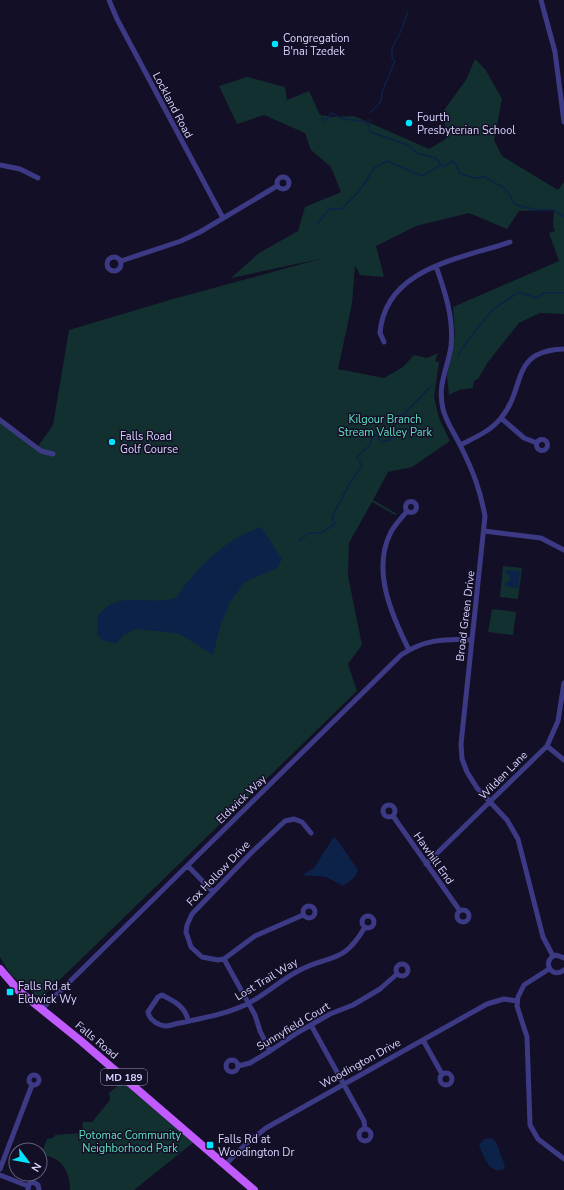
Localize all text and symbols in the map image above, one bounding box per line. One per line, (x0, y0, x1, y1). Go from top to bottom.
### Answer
place label: Congregation B'nai Tzedek (283, 31, 350, 59)
marker: Congregation B'nai Tzedek (270, 39, 280, 49)
street label: Lockland Road (149, 70, 196, 141)
place label: Fourth Presbyterian School (417, 110, 516, 138)
marker: Fourth Presbyterian School (404, 118, 414, 128)
park label: Kilgour Branch Stream Valley Park (338, 412, 432, 440)
place label: Falls Road Golf Course (120, 429, 178, 457)
marker: Falls Road Golf Course (107, 437, 117, 447)
street label: Broad Green Drive (452, 570, 479, 662)
street label: Wilden Lane (476, 748, 531, 803)
street label: Eldwick Way (213, 771, 270, 827)
street label: Hawhill End (410, 829, 457, 887)
street label: Fox Hollow Drive (183, 837, 254, 909)
street label: Lost Trail Way (232, 955, 301, 1004)
place label: Falls Rd at Eldwick Wy (18, 979, 77, 1007)
marker: Falls Rd at Eldwick Wy (5, 987, 15, 997)
street label: Sunnyfield Court (254, 999, 333, 1054)
street label: Falls Road (72, 1018, 121, 1063)
street label: Woodington Drive (317, 1035, 404, 1092)
road number: MD 189 (101, 1069, 147, 1085)
park label: Potomac Community Neighborhood Park (79, 1128, 182, 1156)
place label: Falls Rd at Woodington Dr (218, 1132, 295, 1160)
marker: Falls Rd at Woodington Dr (205, 1140, 215, 1150)
north arrow (8, 1142, 48, 1182)
text: N (28, 1160, 45, 1175)

